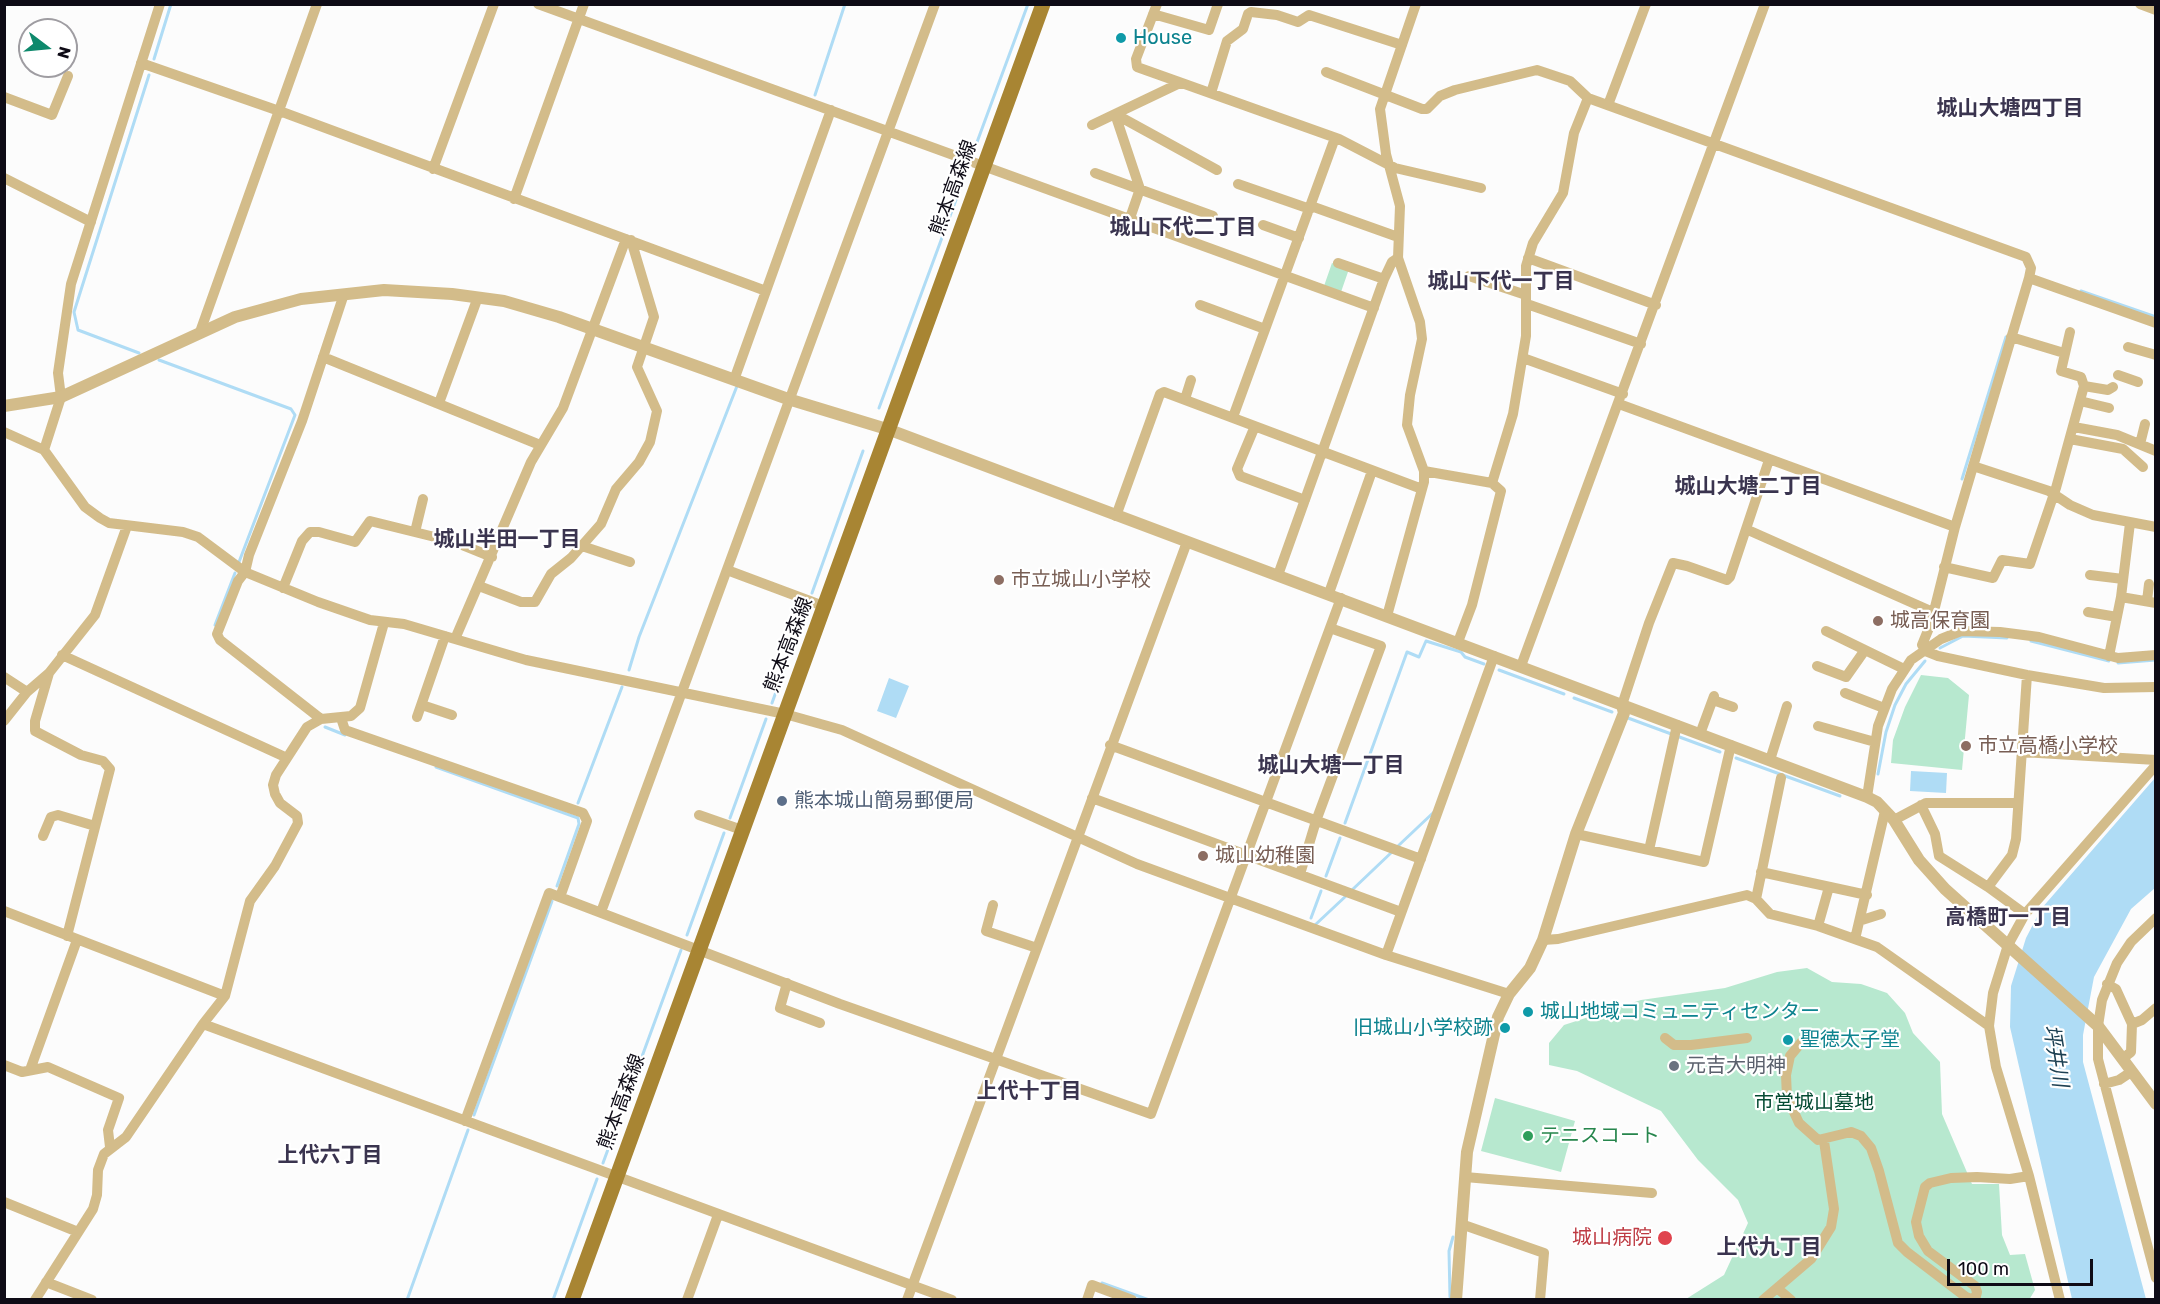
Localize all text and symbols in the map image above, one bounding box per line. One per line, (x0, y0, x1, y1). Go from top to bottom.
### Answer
north arrow (18, 18, 78, 78)
place label: House (1133, 26, 1192, 50)
marker: House (1114, 31, 1128, 45)
text: N (53, 44, 75, 61)
district label: 城山大塘四丁目 (1937, 96, 2083, 122)
street label: 熊本高森線 (926, 137, 982, 239)
district label: 城山下代二丁目 (1110, 215, 1256, 241)
district label: 城山下代一丁目 (1428, 269, 1574, 295)
district label: 城山大塘二丁目 (1675, 474, 1821, 500)
district label: 城山半田一丁目 (434, 527, 580, 553)
place label: 市立城山小学校 (1011, 568, 1151, 592)
marker: 市立城山小学校 (992, 573, 1006, 587)
street label: 熊本高森線 (760, 594, 818, 696)
place label: 城高保育園 (1890, 609, 1990, 633)
marker: 城高保育園 (1871, 614, 1885, 628)
place label: 市立高橋小学校 (1978, 734, 2118, 758)
marker: 市立高橋小学校 (1959, 739, 1973, 753)
district label: 城山大塘一丁目 (1258, 753, 1404, 779)
place label: 熊本城山簡易郵便局 (794, 789, 974, 813)
marker: 熊本城山簡易郵便局 (775, 794, 789, 808)
place label: 城山幼稚園 (1215, 844, 1315, 868)
marker: 城山幼稚園 (1196, 849, 1210, 863)
district label: 高橋町一丁目 (1945, 905, 2071, 931)
place label: 城山地域コミュニティセンター (1540, 1000, 1820, 1024)
marker: 城山地域コミュニティセンター (1521, 1005, 1535, 1019)
place label: 旧城山小学校跡 (1353, 1016, 1493, 1040)
marker: 旧城山小学校跡 (1498, 1021, 1512, 1035)
water label: 坪井川 (2038, 1023, 2072, 1089)
place label: 聖徳太子堂 (1800, 1028, 1900, 1052)
marker: 聖徳太子堂 (1781, 1033, 1795, 1047)
street label: 熊本高森線 (594, 1051, 650, 1153)
place label: 元吉大明神 (1686, 1054, 1786, 1078)
marker: 元吉大明神 (1667, 1059, 1681, 1073)
district label: 上代十丁目 (977, 1079, 1081, 1105)
park label: 市営城山墓地 (1754, 1091, 1874, 1115)
place label: テニスコート (1540, 1124, 1660, 1148)
marker: テニスコート (1521, 1129, 1535, 1143)
district label: 上代六丁目 (278, 1143, 382, 1169)
place label: 城山病院 (1572, 1226, 1652, 1250)
marker: 城山病院 (1656, 1229, 1674, 1247)
district label: 上代九丁目 (1717, 1235, 1821, 1261)
scale bar (1950, 1247, 2096, 1285)
text: 100 m (1958, 1258, 2009, 1280)

